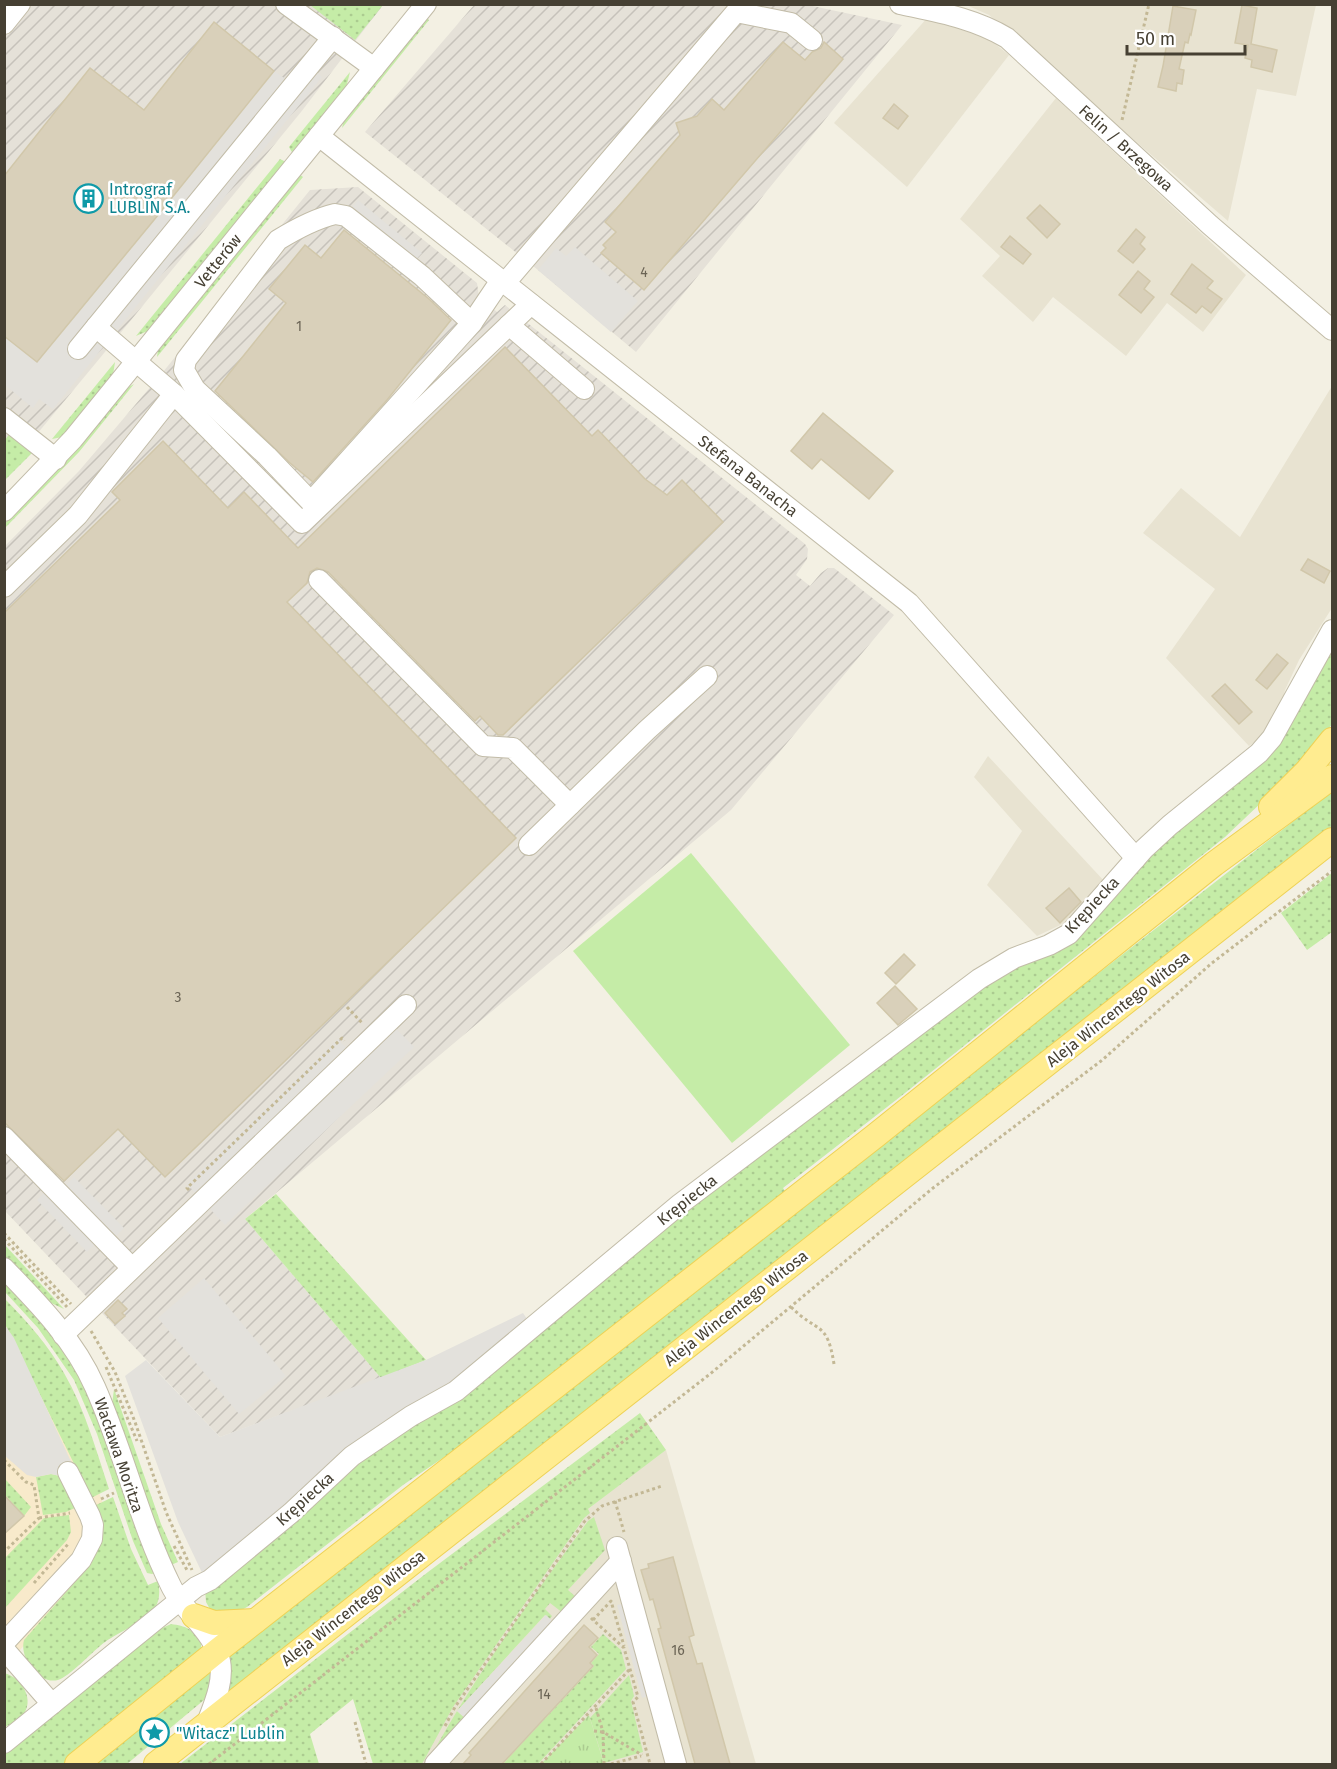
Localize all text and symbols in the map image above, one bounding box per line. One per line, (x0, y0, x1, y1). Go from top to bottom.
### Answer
scale bar (1127, 18, 1246, 56)
text: 50 m (1136, 28, 1175, 50)
street label: Felin / Brzegowa (1075, 101, 1177, 195)
place label: Intrograf LUBLIN S.A. (109, 180, 191, 217)
building icon: Intrograf LUBLIN S.A. (72, 182, 104, 214)
street label: Vetterów (191, 230, 246, 292)
house number: 4 (640, 264, 648, 281)
house number: 1 (296, 318, 302, 335)
street label: Stefana Banacha (694, 431, 802, 521)
street label: Krępiecka (1061, 873, 1123, 937)
street label: Aleja Wincentego Witosa (1042, 947, 1194, 1071)
house number: 3 (175, 989, 182, 1006)
street label: Krępiecka (653, 1171, 721, 1229)
street label: Aleja Wincentego Witosa (660, 1246, 812, 1370)
street label: Wacława Moritza (90, 1395, 148, 1515)
street label: Krępiecka (272, 1468, 338, 1530)
street label: Aleja Wincentego Witosa (277, 1546, 429, 1670)
house number: 16 (671, 1642, 685, 1659)
house number: 14 (537, 1686, 551, 1703)
place icon: "Witacz" Lublin (139, 1717, 171, 1749)
place label: "Witacz" Lublin (176, 1724, 285, 1743)

